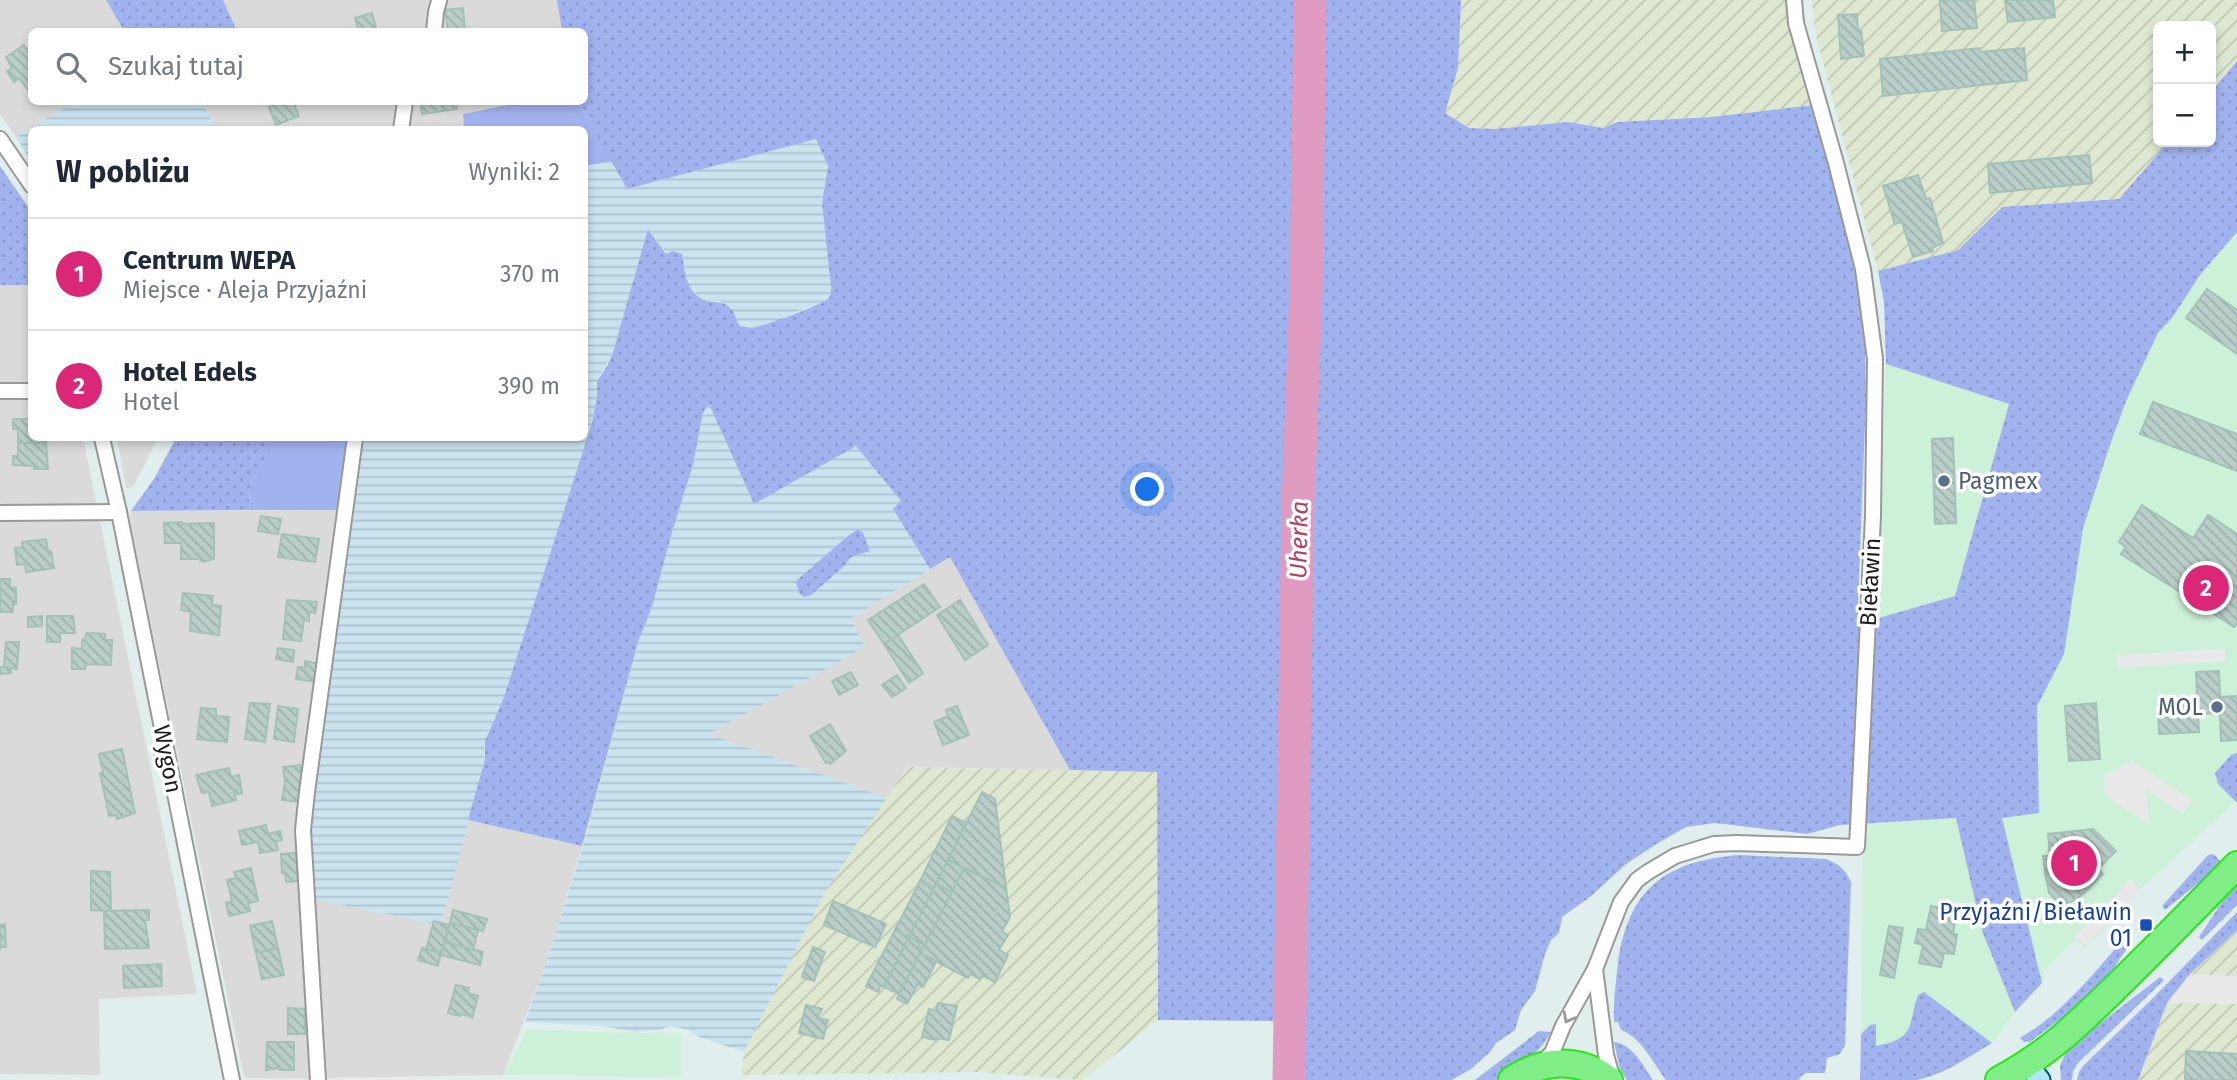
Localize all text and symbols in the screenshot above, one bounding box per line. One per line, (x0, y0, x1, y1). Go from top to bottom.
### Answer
map controls (2153, 21, 2216, 147)
button: + (2153, 21, 2216, 84)
search box (28, 28, 588, 105)
icon: search (52, 48, 90, 86)
text: Szukaj tutaj (108, 51, 244, 82)
button: − (2153, 84, 2216, 147)
text: W pobliżu (56, 154, 190, 190)
text: Wyniki: 2 (468, 158, 560, 186)
text: Centrum WEPA (123, 245, 295, 276)
text: 1 (74, 260, 84, 288)
text: 370 m (500, 260, 560, 288)
text: Miejsce · Aleja Przyjaźni (123, 276, 367, 304)
text: Hotel Edels (123, 357, 257, 388)
text: 2 (73, 372, 85, 400)
text: 390 m (498, 372, 560, 400)
text: Hotel (123, 388, 179, 416)
place label: Pagmex (1958, 467, 2038, 495)
your location (1130, 472, 1164, 506)
marker: Pagmex (1936, 473, 1952, 489)
water label: Uherka (1284, 501, 1314, 579)
street label: Bieławin (1854, 537, 1886, 627)
pin: 2 (2183, 562, 2229, 614)
place label: MOL (2158, 693, 2203, 721)
marker: MOL (2209, 699, 2225, 715)
street label: Wygon (148, 723, 188, 795)
pin: 1 (2051, 837, 2097, 889)
place label: Przyjaźni/Bieławin 01 (1939, 898, 2132, 952)
marker: Przyjaźni/Bieławin 01 (2138, 917, 2154, 933)
one-way arrow (1563, 1011, 1576, 1024)

